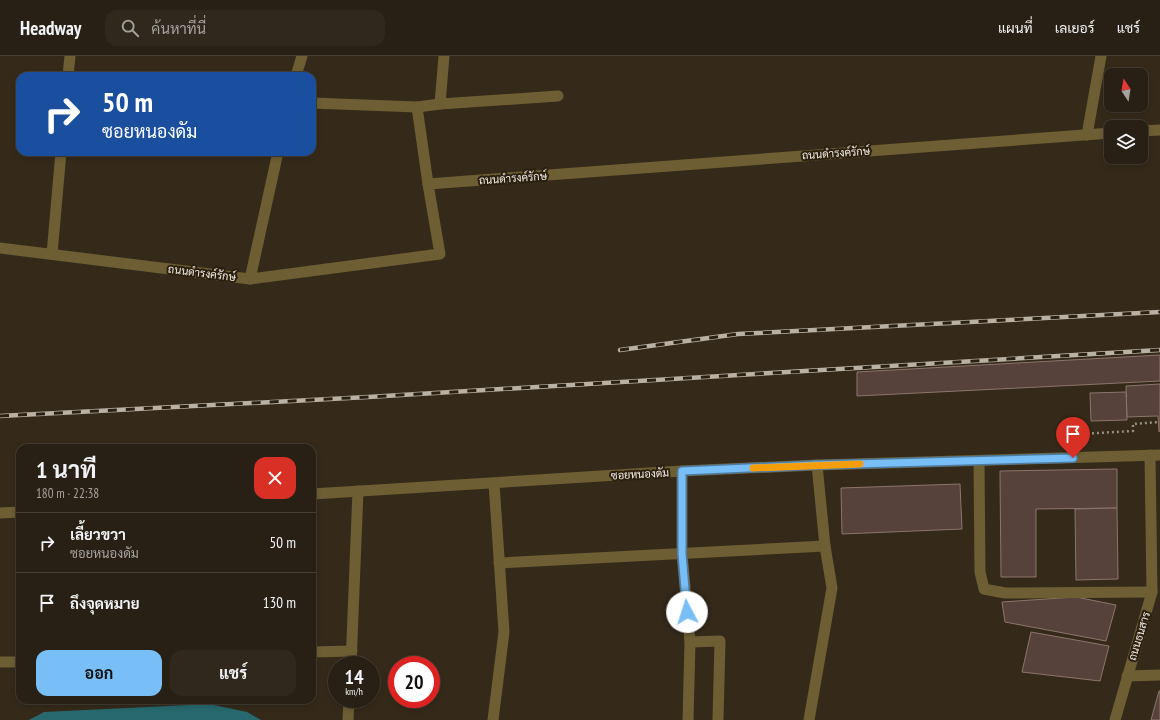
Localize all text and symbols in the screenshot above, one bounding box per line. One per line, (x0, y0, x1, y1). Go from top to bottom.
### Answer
search box (105, 10, 385, 46)
text: Headway (20, 16, 81, 40)
icon: search (119, 17, 141, 39)
text: ค้นหาที่นี่ (151, 19, 206, 38)
text: แผนที่ (998, 19, 1033, 37)
text: เลเยอร์ (1055, 19, 1095, 37)
text: แชร์ (1117, 19, 1140, 37)
north arrow (1104, 68, 1148, 112)
map controls (1104, 68, 1148, 164)
text: 50 m (102, 83, 153, 120)
icon: right (36, 88, 88, 140)
text: ซอยหนองดัม (102, 120, 197, 143)
button: layers (1104, 120, 1148, 164)
street label: ถนนดำรงค์รักษ์ (801, 143, 871, 162)
street label: ถนนดำรงค์รักษ์ (478, 168, 548, 187)
street label: ถนนดำรงค์รักษ์ (167, 261, 237, 284)
pin (1056, 417, 1090, 458)
icon: arrive (1062, 423, 1084, 445)
text: 1 นาที (36, 454, 97, 485)
button: close (254, 457, 296, 499)
street label: ซอยหนองดัม (611, 465, 669, 483)
text: 180 m · 22:38 (36, 485, 99, 502)
text: เลี้ยวขวา (70, 525, 126, 544)
icon: right (36, 532, 58, 554)
text: 50 m (270, 533, 296, 552)
text: ซอยหนองดัม (70, 545, 139, 562)
position arrow (666, 591, 708, 633)
icon: arrive (36, 592, 58, 614)
text: 130 m (263, 593, 296, 612)
text: ถึงจุดหมาย (70, 594, 140, 613)
street label: ถนนธนสาร (1125, 610, 1153, 662)
button: ออก (36, 650, 162, 696)
button: แชร์ (170, 650, 296, 696)
speed limit sign: 20 (388, 656, 440, 708)
text: 14 (344, 664, 364, 690)
text: km/h (345, 685, 363, 698)

